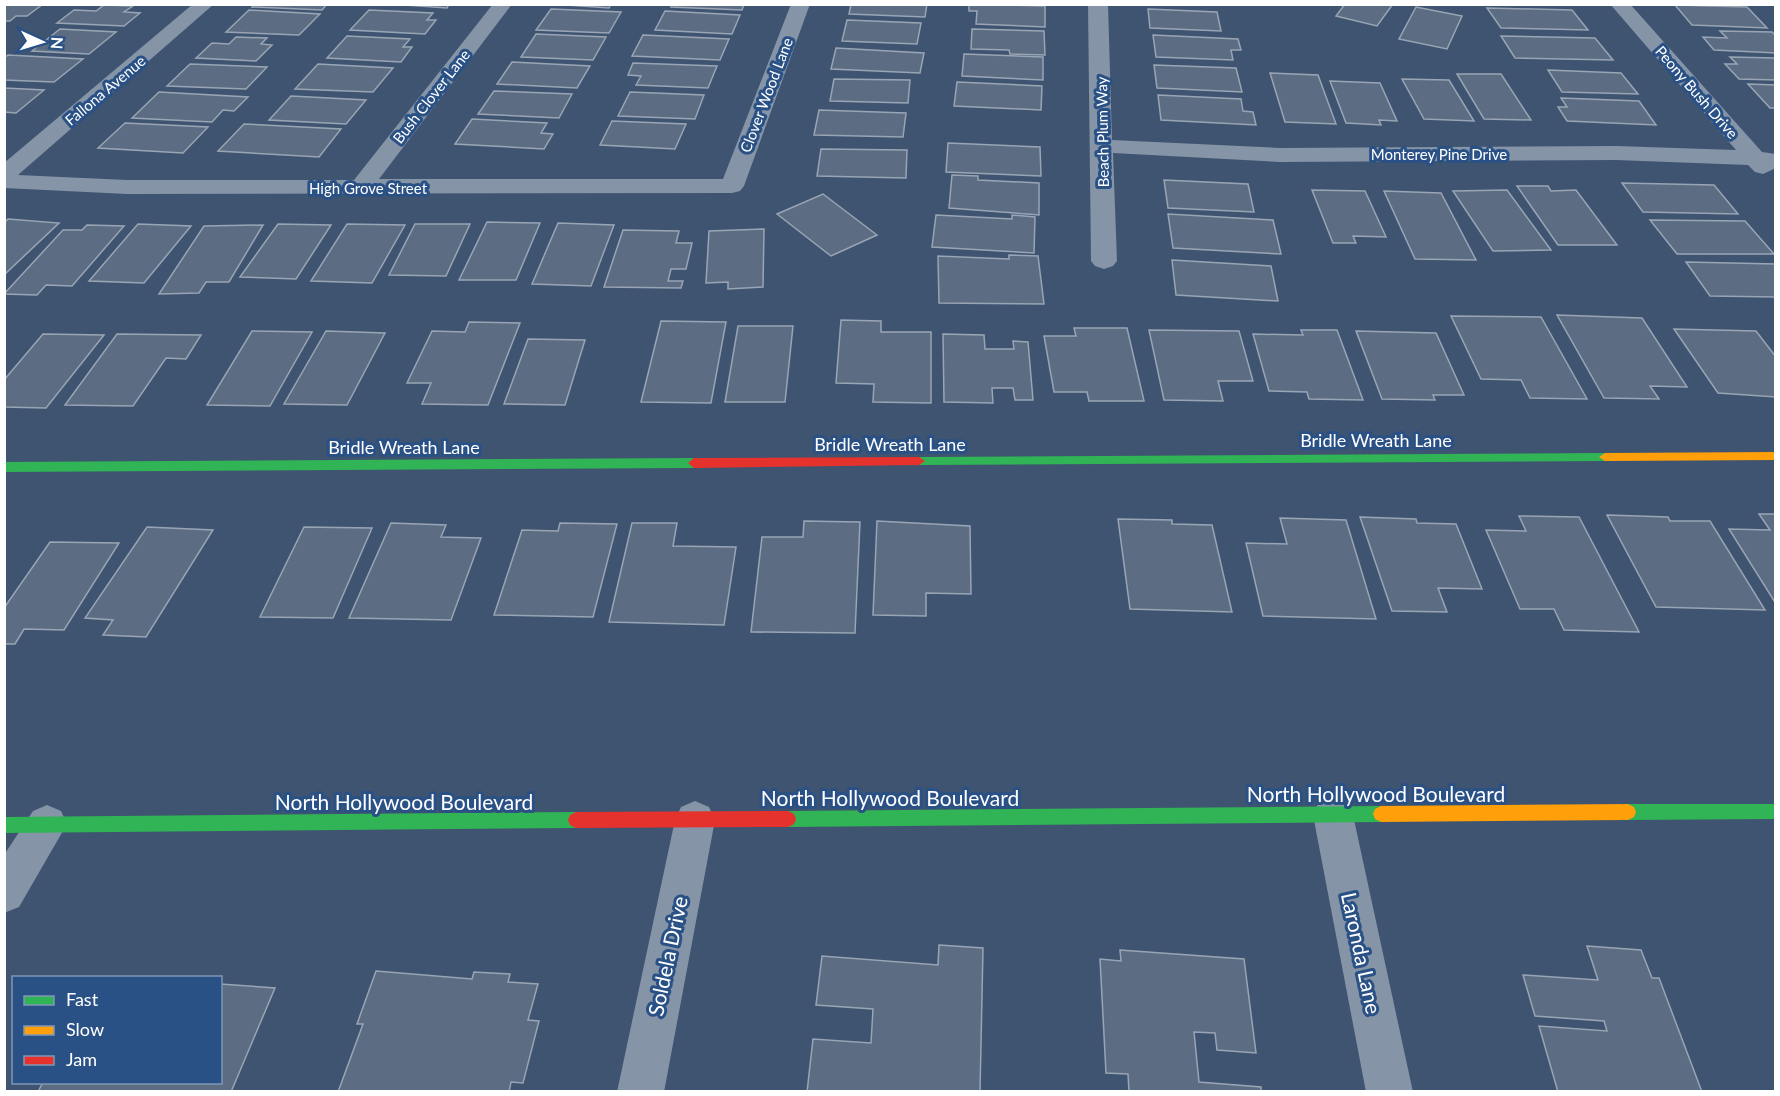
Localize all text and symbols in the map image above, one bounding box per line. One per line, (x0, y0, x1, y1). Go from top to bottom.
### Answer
north arrow (12, 12, 72, 72)
street label: Clover Wood Lane (736, 35, 796, 155)
text: N (48, 36, 67, 50)
street label: Peony Bush Drive (1652, 42, 1742, 142)
street label: Bush Clover Lane (389, 45, 473, 147)
street label: Fallona Avenue (61, 51, 149, 129)
street label: Beach Plum Way (1092, 76, 1112, 188)
street label: Monterey Pine Drive (1371, 145, 1507, 163)
street label: High Grove Street (309, 179, 428, 197)
street label: Bridle Wreath Lane (1300, 429, 1452, 451)
street label: Bridle Wreath Lane (814, 433, 966, 455)
street label: Bridle Wreath Lane (328, 436, 480, 458)
street label: North Hollywood Boulevard (1247, 781, 1505, 806)
street label: North Hollywood Boulevard (761, 785, 1019, 810)
street label: North Hollywood Boulevard (275, 789, 533, 814)
street label: Laronda Lane (1337, 890, 1387, 1016)
street label: Soldela Drive (642, 894, 692, 1018)
legend (12, 976, 222, 1084)
text: Fast (66, 988, 99, 1010)
text: Slow (66, 1018, 104, 1040)
text: Jam (66, 1048, 97, 1070)

